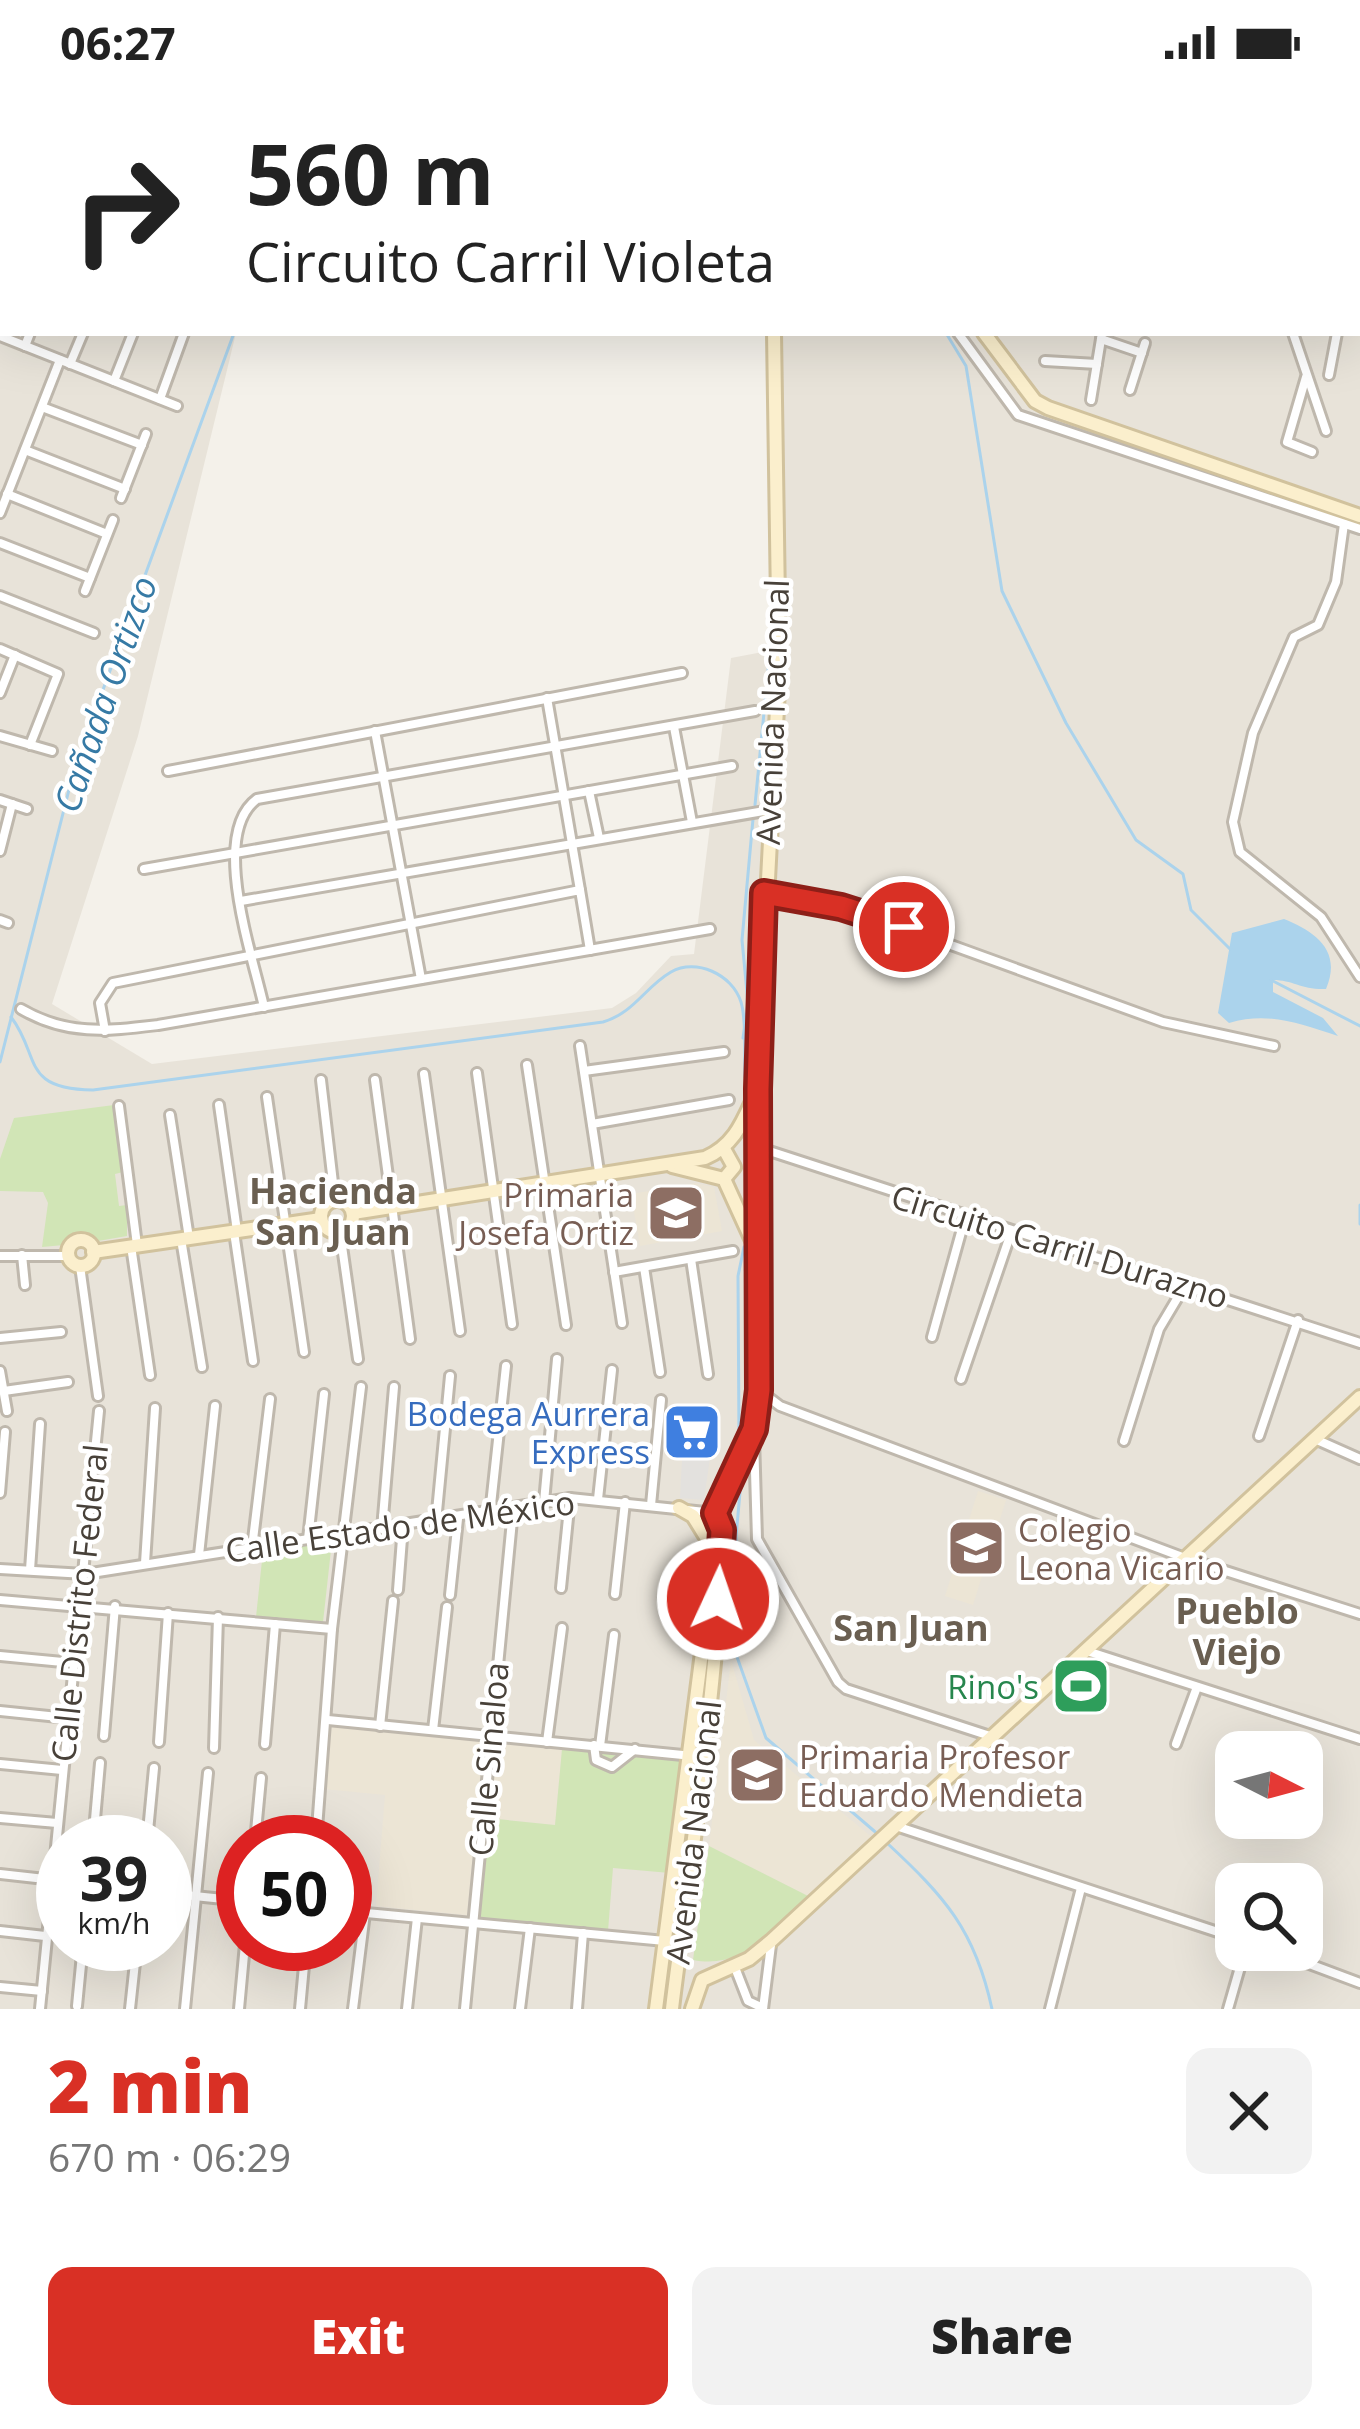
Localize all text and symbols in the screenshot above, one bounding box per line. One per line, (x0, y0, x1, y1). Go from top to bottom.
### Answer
text: 06:27 (60, 12, 176, 73)
text: 560 m (246, 115, 494, 230)
icon: right (48, 132, 204, 288)
text: Circuito Carril Violeta (246, 224, 775, 298)
water label: Cañada Ortizco (42, 569, 168, 819)
street label: Avenida Nacional (745, 578, 799, 846)
pin (853, 876, 955, 978)
icon: arrive (871, 894, 937, 960)
district label: Hacienda San Juan (249, 1166, 417, 1256)
place label: Primaria Josefa Ortiz (455, 1172, 634, 1255)
street label: Circuito Carril Durazno (886, 1173, 1234, 1319)
school or university icon: Primaria Josefa Ortiz (645, 1182, 707, 1244)
place label: Bodega Aurrera Express (407, 1391, 650, 1474)
supermarket icon: Bodega Aurrera Express (661, 1401, 723, 1463)
street label: Calle Distrito Federal (40, 1442, 118, 1764)
street label: Calle Estado de México (222, 1479, 578, 1573)
place label: Colegio Leona Vicario (1018, 1507, 1225, 1590)
school or university icon: Colegio Leona Vicario (945, 1517, 1007, 1579)
position arrow (655, 1536, 781, 1662)
district label: Pueblo Viejo (1175, 1586, 1299, 1676)
district label: San Juan (833, 1603, 989, 1652)
sports icon: Rino's (1050, 1655, 1112, 1717)
street label: Calle Sinaloa (457, 1660, 519, 1858)
place label: Rino's (947, 1664, 1039, 1709)
street label: Avenida Nacional (654, 1697, 732, 1967)
north arrow (1215, 1731, 1323, 1839)
map controls (1215, 1731, 1323, 1971)
place label: Primaria Profesor Eduardo Mendieta (799, 1734, 1084, 1817)
school or university icon: Primaria Profesor Eduardo Mendieta (726, 1744, 788, 1806)
speed limit sign: 50 (216, 1815, 372, 1971)
text: 39 (80, 1837, 148, 1919)
button: search (1215, 1863, 1323, 1971)
text: km/h (78, 1902, 150, 1943)
text: 2 min (48, 2036, 253, 2134)
button: close (1186, 2048, 1312, 2174)
text: 670 m · 06:29 (48, 2130, 291, 2183)
button: Exit (48, 2267, 668, 2405)
button: Share (692, 2267, 1312, 2405)

